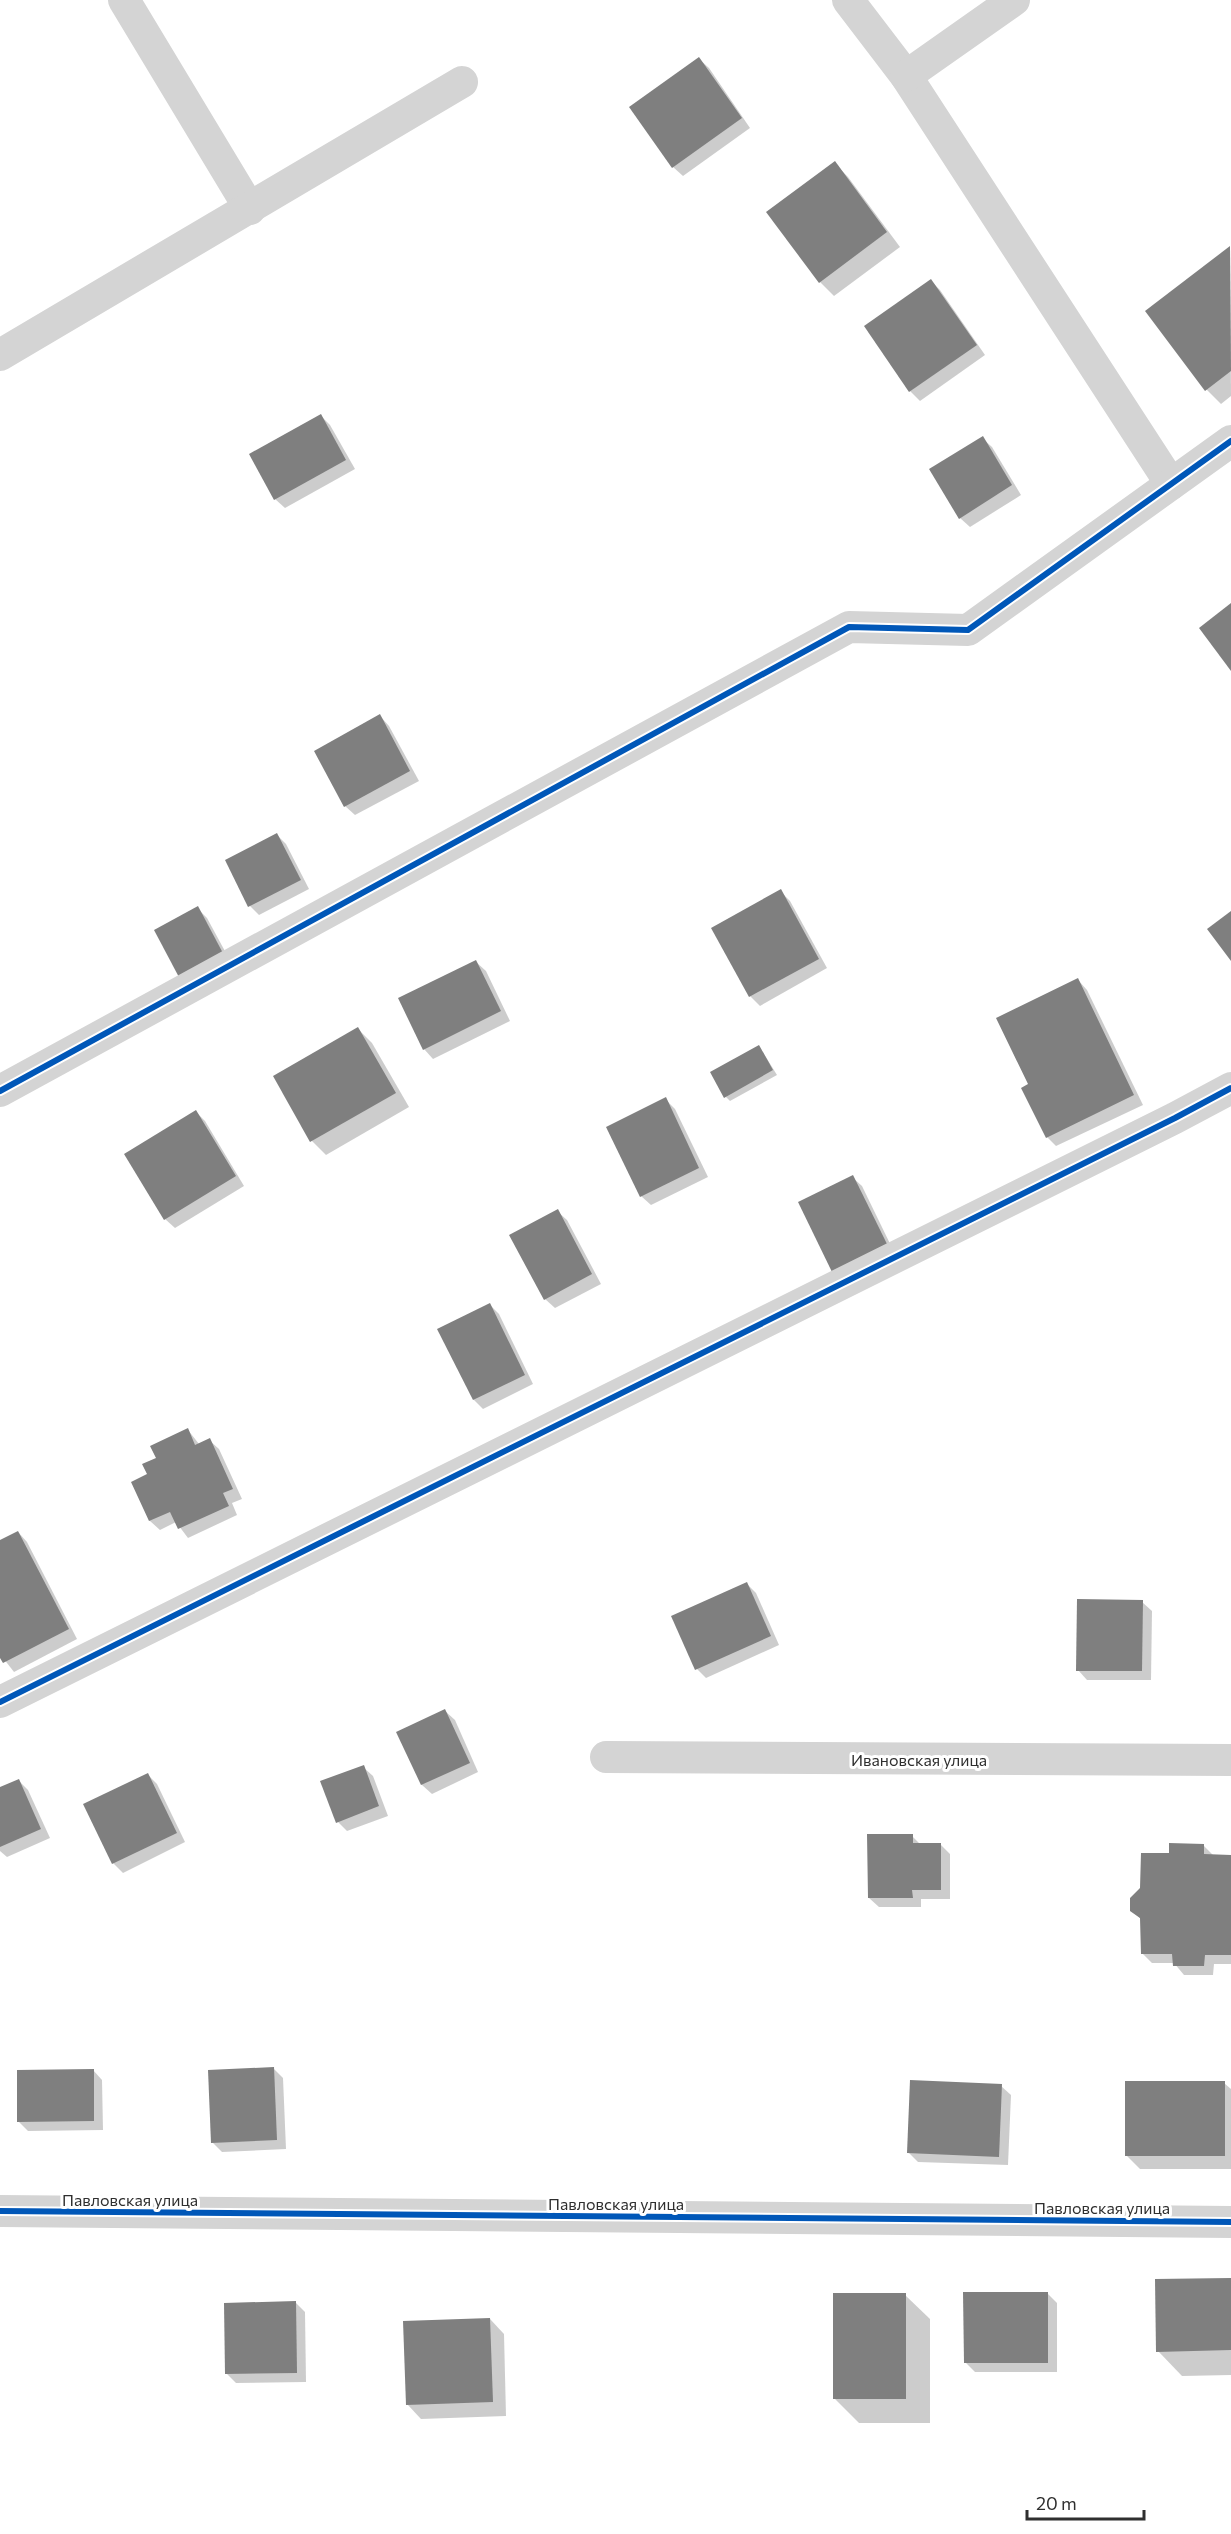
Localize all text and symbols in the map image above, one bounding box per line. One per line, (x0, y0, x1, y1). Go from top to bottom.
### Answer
street label: Ивановская улица (851, 1750, 987, 1769)
street label: Павловская улица (62, 2190, 198, 2209)
street label: Павловская улица (548, 2194, 684, 2213)
street label: Павловская улица (1034, 2198, 1170, 2217)
scale bar (1027, 2483, 1144, 2521)
text: 20 m (1036, 2492, 1077, 2514)

